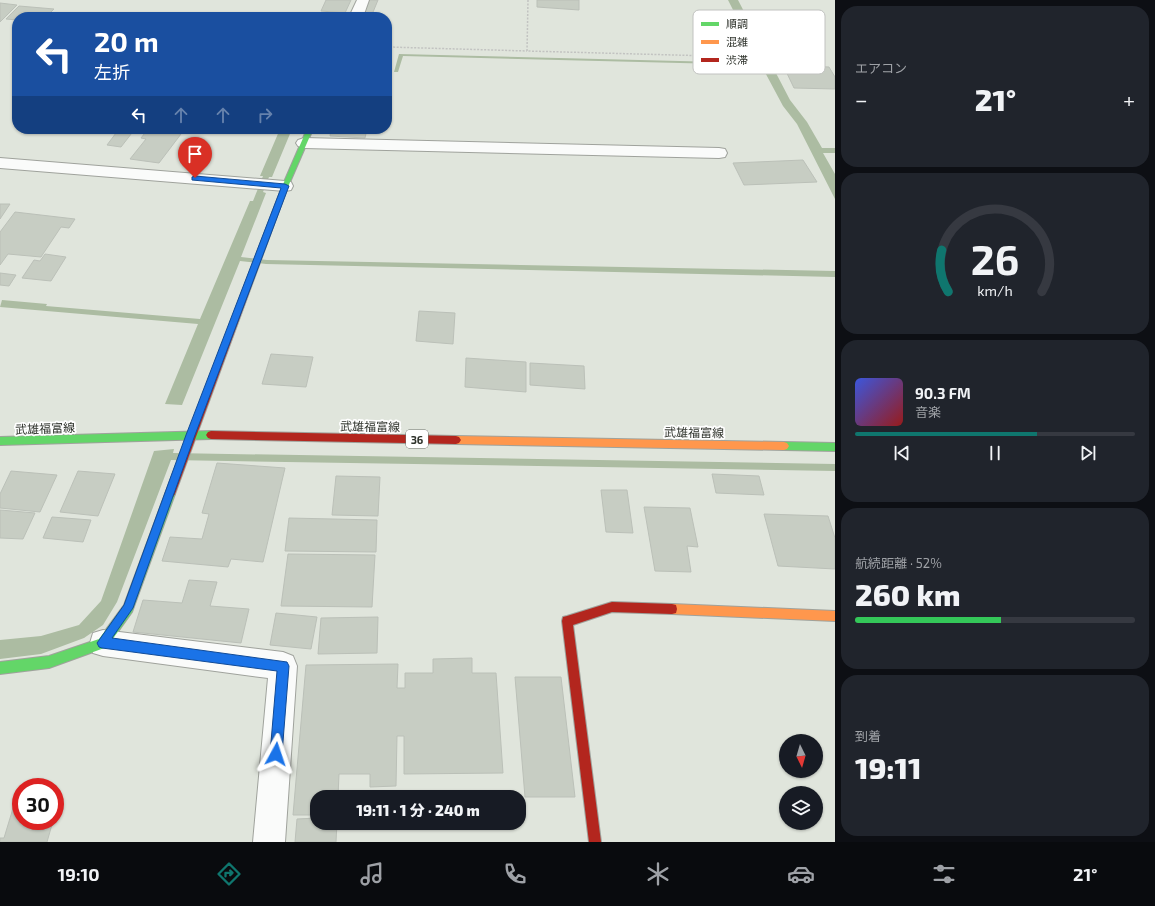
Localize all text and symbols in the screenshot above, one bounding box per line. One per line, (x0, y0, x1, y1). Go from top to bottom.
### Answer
legend (693, 10, 825, 74)
text: 順調 (726, 17, 748, 30)
text: 20 m (94, 24, 159, 58)
icon: left (28, 28, 80, 80)
text: 混雑 (726, 35, 748, 48)
text: 渋滞 (726, 53, 748, 66)
text: エアコン (855, 60, 907, 76)
text: 左折 (94, 61, 130, 83)
text: 21° (975, 81, 1016, 117)
text: − (855, 86, 868, 112)
text: + (1123, 86, 1135, 112)
icon: left (128, 104, 150, 126)
icon: ahead (170, 104, 192, 126)
icon: ahead (212, 104, 234, 126)
icon: right (254, 104, 276, 126)
pin (178, 137, 212, 178)
icon: arrive (184, 143, 206, 165)
text: 26 (971, 233, 1019, 283)
text: km/h (977, 281, 1013, 298)
text: 90.3 FM (915, 384, 971, 402)
text: 音楽 (915, 404, 941, 420)
street label: 武雄福富線 (340, 418, 400, 434)
street label: 武雄福富線 (15, 420, 75, 436)
street label: 武雄福富線 (664, 424, 724, 440)
road number: 36 (406, 430, 428, 448)
icon: previous (891, 442, 913, 464)
icon: pause (984, 442, 1006, 464)
icon: next (1077, 442, 1099, 464)
text: 航続距離 · 52% (855, 555, 942, 571)
text: 260 km (855, 576, 961, 612)
text: 到着 (855, 728, 881, 744)
position arrow (255, 733, 297, 775)
north arrow (779, 734, 823, 778)
map controls (779, 734, 823, 830)
text: 19:11 (855, 749, 922, 785)
speed limit sign: 30 (12, 778, 64, 830)
button: layers (779, 786, 823, 830)
text: 19:11 · 1 分 · 240 m (356, 801, 480, 819)
icon: directions (215, 860, 243, 888)
icon: music (358, 860, 386, 888)
icon: phone (501, 860, 529, 888)
icon: climate (644, 860, 672, 888)
icon: car (787, 860, 815, 888)
icon: filters (930, 860, 958, 888)
text: 19:10 (58, 863, 100, 885)
text: 21° (1073, 863, 1097, 885)

